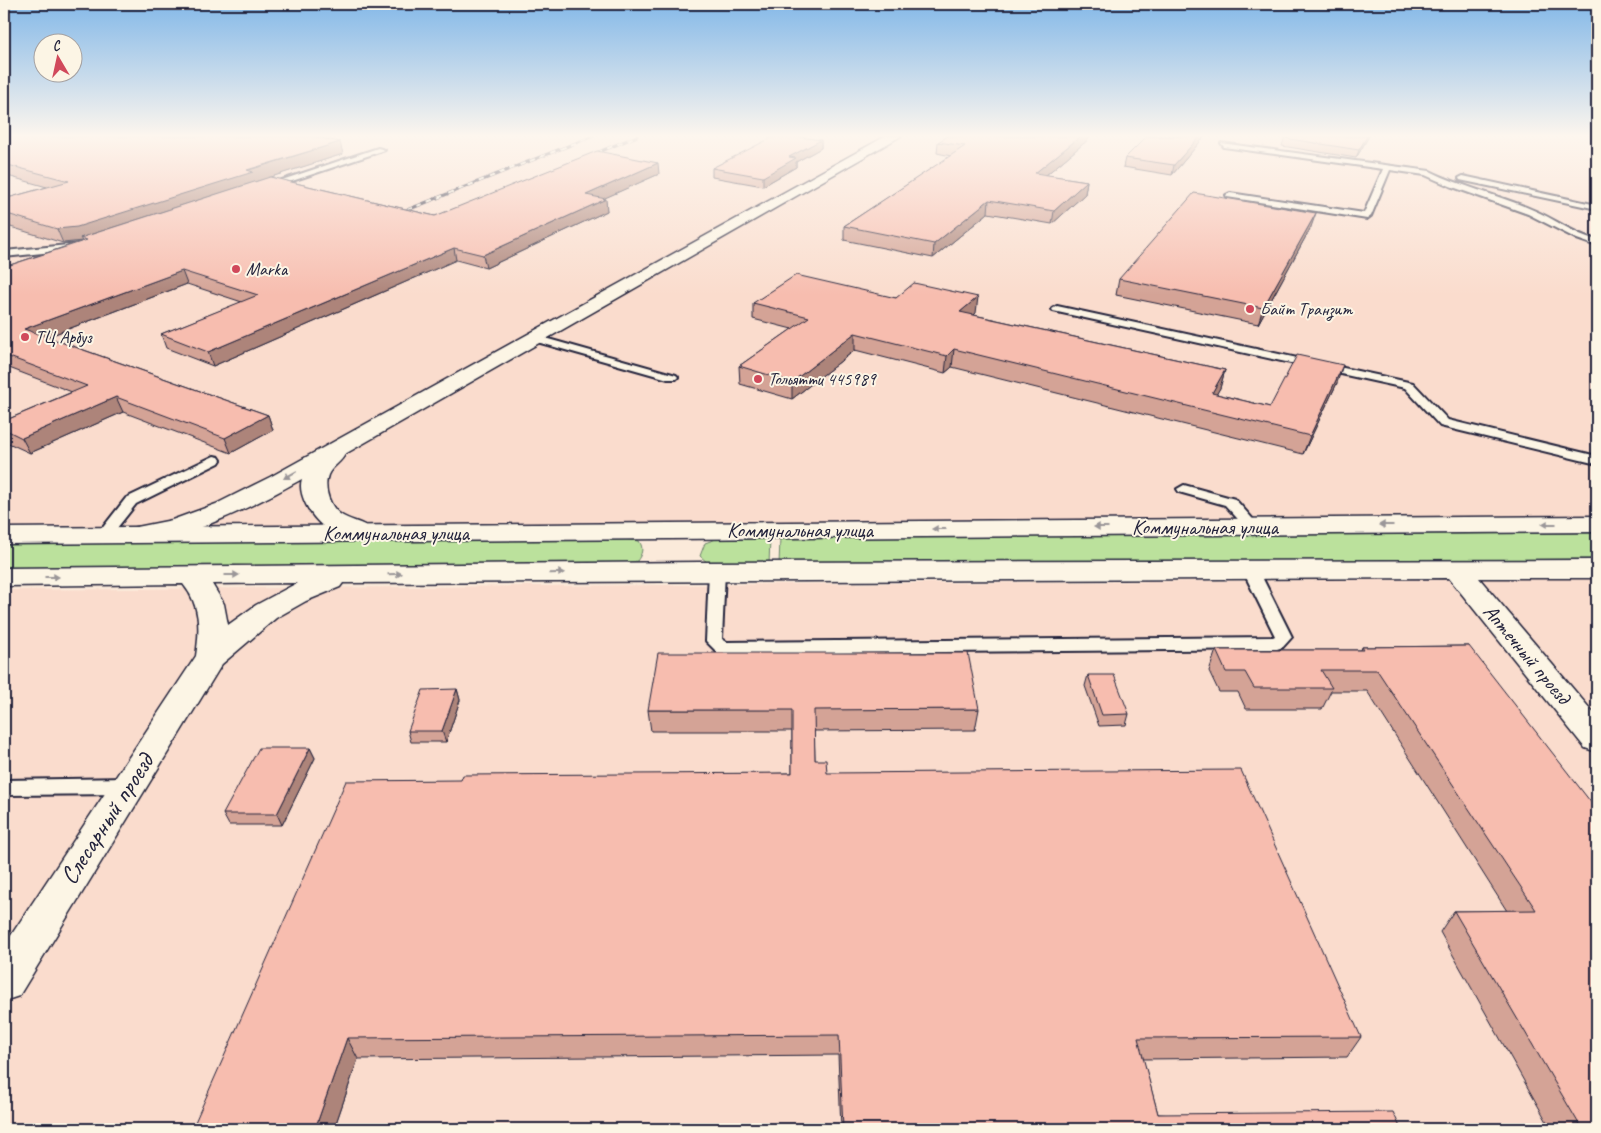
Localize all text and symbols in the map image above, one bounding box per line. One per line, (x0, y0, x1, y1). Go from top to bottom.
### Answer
north arrow (32, 32, 82, 82)
text: С (51, 36, 63, 55)
place label: Marka (246, 258, 289, 280)
marker: Marka (230, 263, 242, 275)
place label: Байт Транзит (1260, 298, 1353, 321)
marker: Байт Транзит (1244, 303, 1256, 315)
place label: ТЦ Арбуз (35, 326, 93, 348)
marker: ТЦ Арбуз (19, 331, 31, 343)
place label: Тольятти 445989 (768, 368, 878, 390)
marker: Тольятти 445989 (752, 373, 764, 385)
one-way arrow (283, 471, 298, 479)
street label: Коммунальная улица (1132, 514, 1279, 540)
street label: Коммунальная улица (727, 517, 874, 543)
street label: Коммунальная улица (323, 520, 470, 546)
one-way arrow (1540, 520, 1556, 528)
one-way arrow (1378, 521, 1394, 529)
one-way arrow (1093, 523, 1109, 531)
one-way arrow (930, 525, 946, 533)
one-way arrow (550, 569, 566, 577)
one-way arrow (387, 570, 403, 578)
one-way arrow (225, 571, 241, 579)
one-way arrow (45, 572, 61, 580)
street label: Аптечный проезд (1478, 599, 1578, 711)
street label: Слесарный проезд (53, 746, 162, 890)

